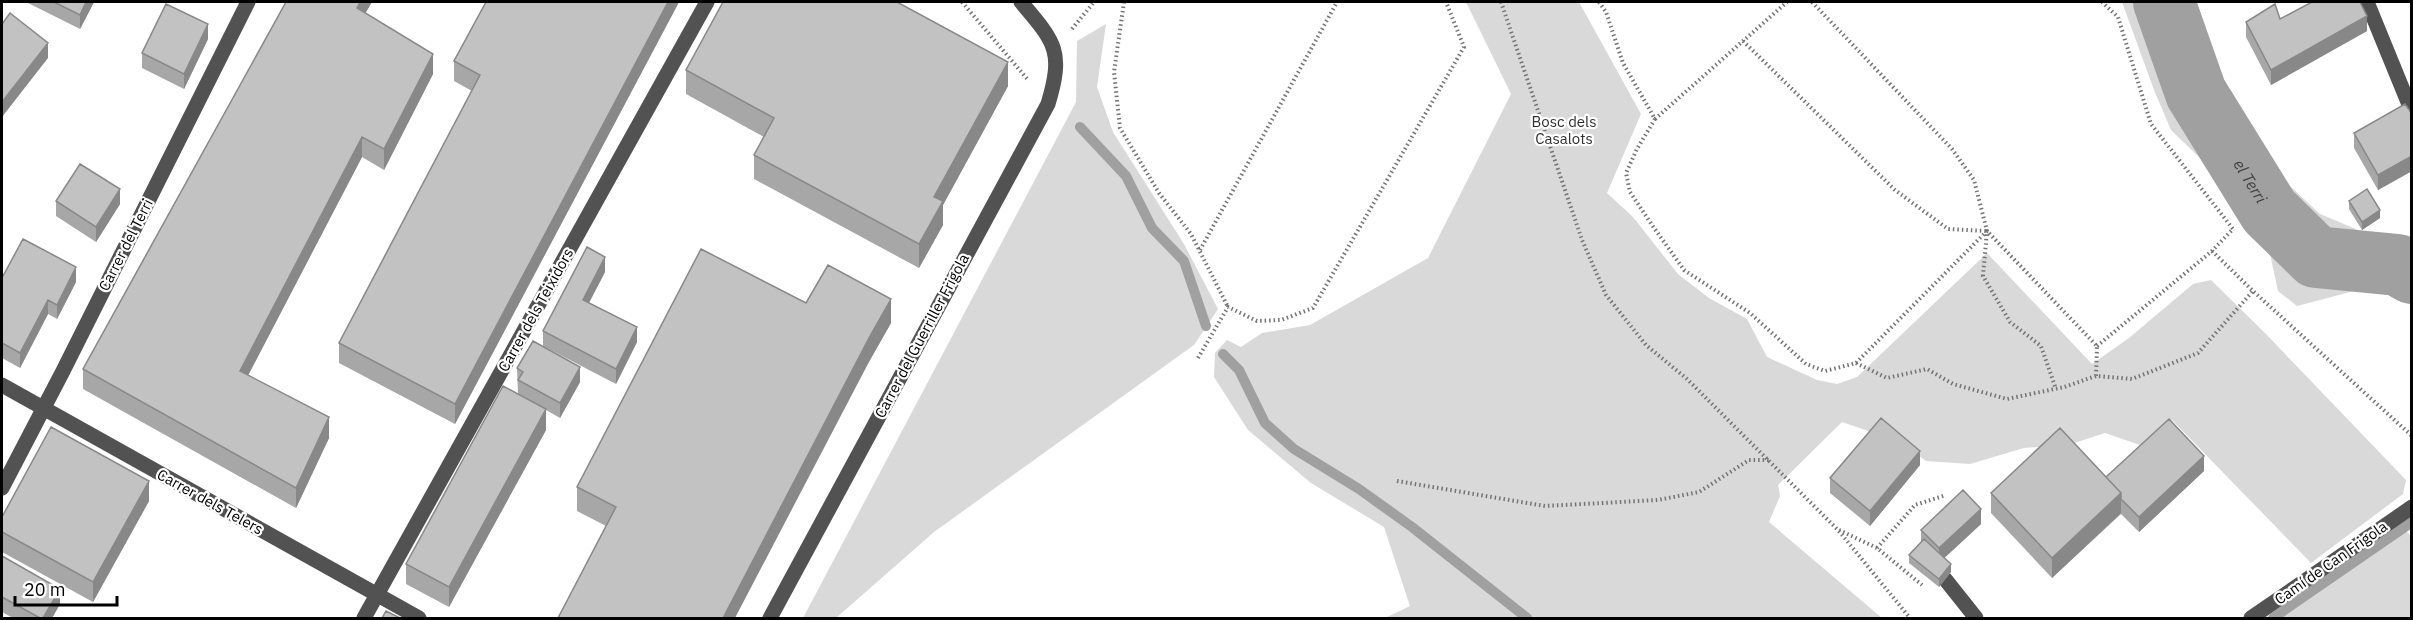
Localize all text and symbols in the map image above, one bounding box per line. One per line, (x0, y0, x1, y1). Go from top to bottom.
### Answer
park label: Bosc dels Casalots (1532, 112, 1596, 148)
water label: el Terri (2229, 155, 2272, 207)
street label: Carrer del Terri (94, 196, 157, 294)
street label: Carrer dels Teixidors (494, 245, 577, 375)
street label: Carrer del Guerriller Frigola (870, 250, 973, 421)
street label: Carrer dels Telers (154, 465, 267, 539)
street label: Camí de Can Frigola (2271, 517, 2391, 609)
scale bar (15, 569, 117, 607)
text: 20 m (24, 578, 66, 601)

